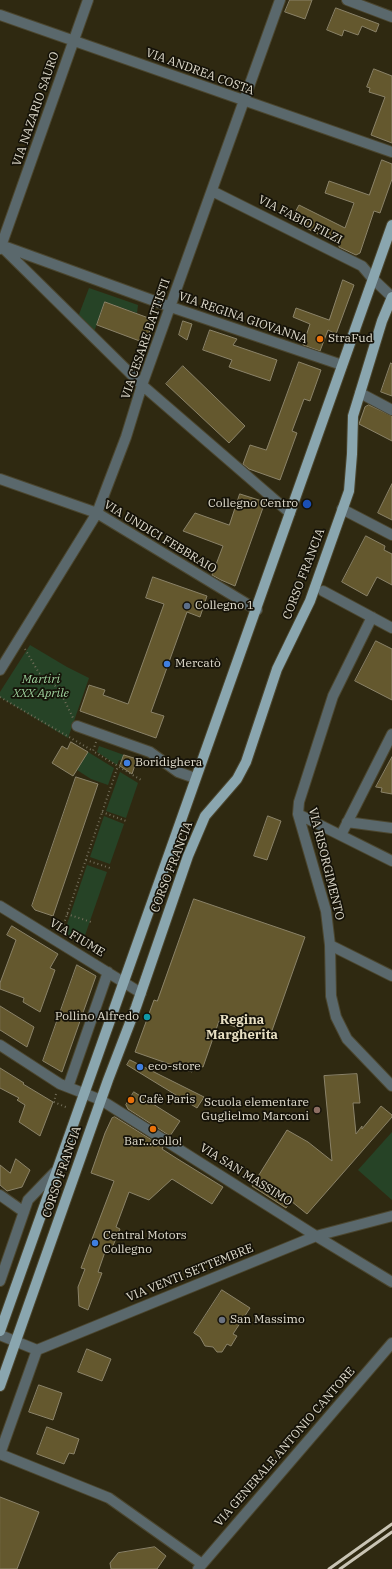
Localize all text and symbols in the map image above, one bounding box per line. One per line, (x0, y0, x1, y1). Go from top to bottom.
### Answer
street label: VIA ANDREA COSTA (144, 46, 256, 98)
street label: VIA NAZARIO SAURO (10, 50, 62, 168)
street label: VIA FABIO FILZI (256, 193, 344, 247)
street label: VIA CESARE BATTISTI (119, 277, 173, 401)
street label: VIA REGINA GIOVANNA (177, 289, 309, 347)
place label: StraFud (328, 332, 373, 346)
marker: StraFud (315, 334, 325, 344)
place label: Collegno Centro (208, 497, 298, 511)
street label: VIA UNDICI FEBBRAIO (101, 498, 219, 576)
marker: Collegno Centro (301, 498, 313, 510)
street label: CORSO FRANCIA (280, 527, 328, 621)
place label: Collegno 1 (195, 599, 254, 613)
marker: Collegno 1 (182, 601, 192, 611)
place label: Mercatò (175, 657, 221, 671)
marker: Mercatò (162, 659, 172, 669)
park label: Martiri XXX Aprile (13, 673, 69, 701)
place label: Boridighera (135, 756, 202, 770)
marker: Boridighera (122, 758, 132, 768)
street label: VIA RISORGIMENTO (305, 806, 347, 922)
street label: CORSO FRANCIA (148, 820, 196, 914)
street label: VIA FIUME (47, 916, 107, 960)
place label: Pollino Alfredo (55, 1010, 139, 1024)
marker: Pollino Alfredo (142, 1012, 152, 1022)
district label: Regina Margherita (206, 1012, 278, 1043)
place label: eco-store (148, 1060, 201, 1074)
marker: eco-store (135, 1062, 145, 1072)
place label: Cafè Paris (139, 1093, 195, 1107)
marker: Cafè Paris (126, 1095, 136, 1105)
place label: Scuola elementare Guglielmo Marconi (201, 1096, 309, 1124)
marker: Scuola elementare Guglielmo Marconi (312, 1105, 322, 1115)
street label: CORSO FRANCIA (40, 1124, 84, 1220)
marker: Bar...collo! (148, 1124, 158, 1134)
place label: Bar...collo! (124, 1135, 182, 1149)
street label: VIA SAN MASSIMO (197, 1141, 295, 1209)
place label: Central Motors Collegno (103, 1229, 187, 1257)
marker: Central Motors Collegno (90, 1238, 100, 1248)
street label: VIA VENTI SETTEMBRE (124, 1241, 256, 1305)
place label: San Massimo (230, 1313, 305, 1327)
marker: San Massimo (217, 1315, 227, 1325)
street label: VIA GENERALE ANTONIO CANTORE (212, 1364, 358, 1530)

